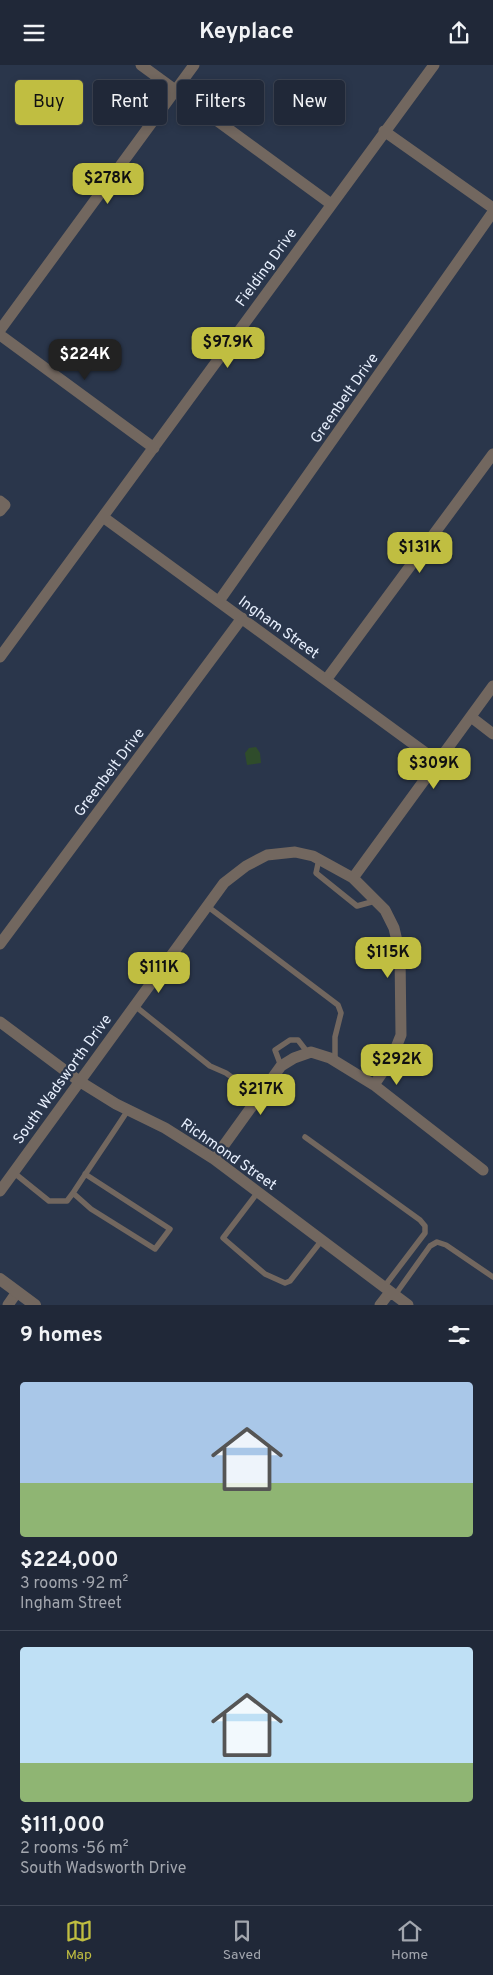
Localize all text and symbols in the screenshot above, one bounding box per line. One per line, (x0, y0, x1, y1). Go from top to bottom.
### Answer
icon: menu (20, 19, 48, 47)
text: Keyplace (199, 19, 294, 46)
icon: share (445, 19, 473, 47)
chip: Buy (15, 80, 83, 125)
chip: Rent (93, 80, 167, 125)
chip: Filters (177, 80, 264, 125)
chip: New (274, 80, 345, 125)
pin: $278K (73, 163, 143, 205)
text: $278K (84, 169, 132, 189)
street label: Fielding Drive (232, 225, 302, 311)
pin: $97.9K (187, 327, 269, 369)
text: $97.9K (203, 333, 253, 353)
pin: $224K (50, 339, 120, 381)
text: $224K (60, 345, 110, 365)
street label: Greenbelt Drive (307, 350, 383, 448)
pin: $131K (385, 531, 455, 574)
text: $131K (398, 538, 442, 558)
street label: Ingham Street (234, 592, 322, 664)
street label: Greenbelt Drive (71, 725, 150, 821)
pin: $309K (399, 747, 469, 790)
text: $309K (409, 754, 459, 774)
pin: $115K (353, 937, 423, 979)
text: $115K (366, 943, 410, 963)
pin: $111K (124, 951, 194, 994)
text: $111K (139, 958, 179, 978)
street label: South Wadsworth Drive (10, 1011, 117, 1149)
pin: $292K (362, 1043, 432, 1086)
text: $292K (372, 1050, 422, 1070)
pin: $217K (226, 1073, 296, 1116)
text: $217K (238, 1080, 284, 1100)
street label: Richmond Street (176, 1115, 280, 1195)
icon: filters (445, 1321, 473, 1349)
text: 9 homes (20, 1322, 103, 1349)
icon: home (202, 1414, 292, 1504)
text: $224,000 (20, 1547, 119, 1574)
text: 3 rooms · 92 m² (20, 1574, 128, 1594)
text: Ingham Street (20, 1594, 122, 1614)
icon: home (202, 1680, 292, 1770)
text: $111,000 (20, 1812, 105, 1839)
text: 2 rooms · 56 m² (20, 1839, 129, 1859)
text: South Wadsworth Drive (20, 1859, 186, 1879)
tab: Map (65, 1917, 93, 1964)
tab: Saved (223, 1917, 261, 1964)
tab: Home (391, 1917, 428, 1964)

